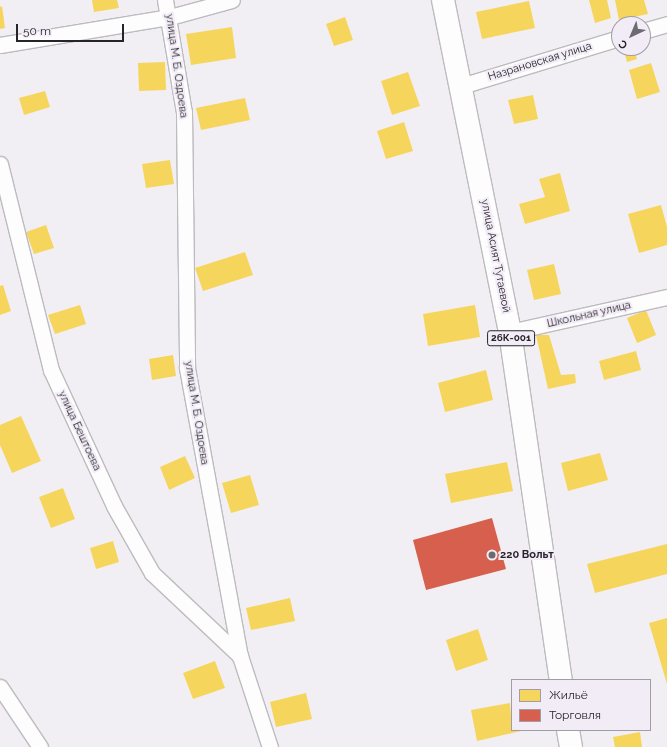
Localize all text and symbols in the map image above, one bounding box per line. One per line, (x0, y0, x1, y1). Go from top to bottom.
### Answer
street label: улица М. Б. Оздоева (162, 13, 190, 119)
scale bar (18, 16, 126, 42)
north arrow (611, 16, 651, 56)
text: 50 m (23, 24, 51, 38)
text: С (616, 37, 630, 52)
street label: Назрановская улица (486, 40, 594, 84)
street label: улица Асият Тутаевой (477, 198, 513, 314)
street label: Школьная улица (546, 299, 632, 331)
road number: 26К-001 (487, 330, 535, 346)
street label: улица М. Б. Оздоева (181, 360, 211, 466)
street label: улица Бештоева (55, 389, 103, 473)
place label: 220 Вольт (500, 548, 554, 562)
marker: 220 Вольт (487, 550, 497, 560)
legend (511, 679, 651, 731)
text: Жильё (549, 688, 588, 702)
text: Торговля (549, 708, 601, 722)

